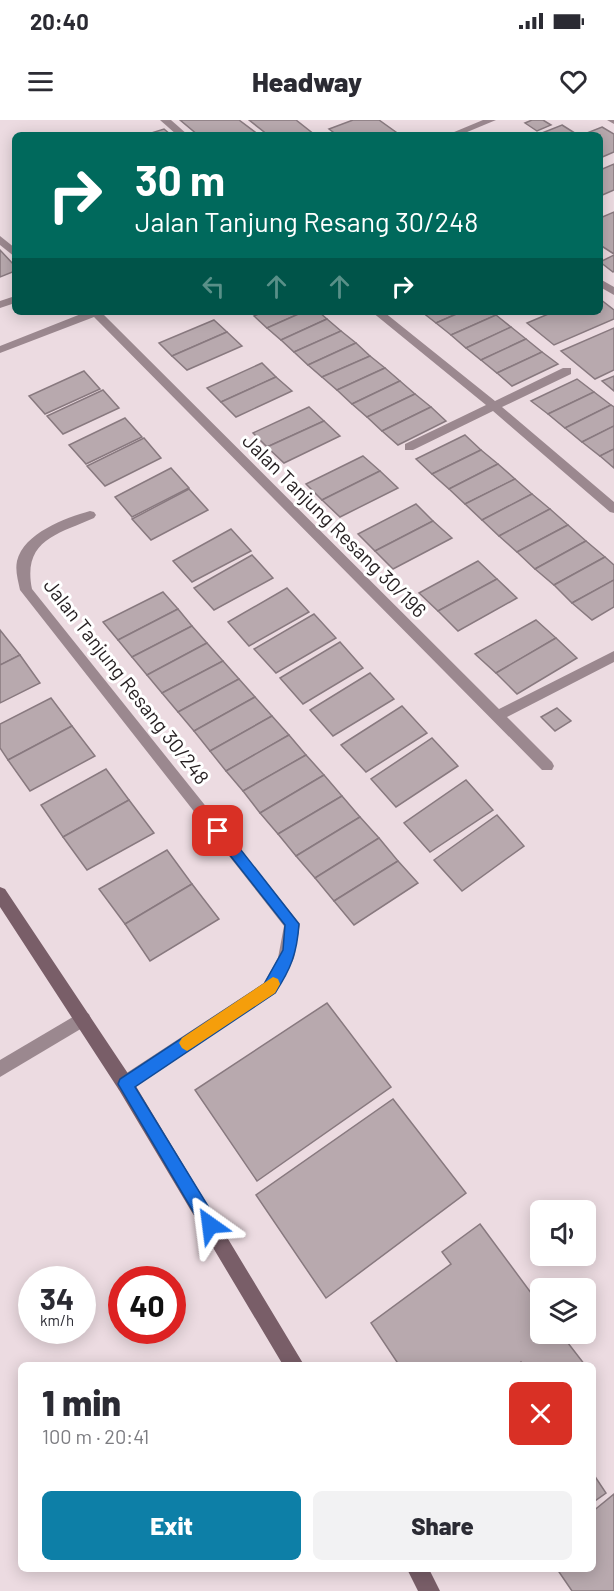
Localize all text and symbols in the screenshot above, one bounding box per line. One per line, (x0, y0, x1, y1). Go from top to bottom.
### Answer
text: 20:40 (30, 8, 89, 34)
icon: menu (24, 65, 57, 98)
text: Headway (252, 65, 362, 97)
icon: heart (557, 65, 590, 98)
text: 30 m (135, 154, 225, 204)
icon: right (36, 156, 114, 234)
text: Jalan Tanjung Resang 30/248 (135, 205, 478, 237)
icon: left (197, 270, 230, 303)
icon: ahead (260, 270, 293, 303)
icon: ahead (323, 270, 356, 303)
icon: right (386, 270, 419, 303)
street label: Jalan Tanjung Resang 30/196 (238, 428, 432, 622)
street label: Jalan Tanjung Resang 30/248 (39, 573, 215, 789)
pin (192, 805, 243, 856)
icon: arrive (201, 814, 234, 847)
position arrow (178, 1193, 242, 1257)
map controls (530, 1200, 596, 1344)
button: sound (530, 1200, 596, 1266)
speed limit sign: 40 (108, 1266, 186, 1344)
button: layers (530, 1278, 596, 1344)
text: 34 (40, 1280, 74, 1316)
text: km/h (40, 1311, 74, 1329)
text: 1 min (42, 1380, 121, 1423)
button: close (509, 1382, 572, 1445)
text: 100 m · 20:41 (42, 1424, 149, 1448)
button: Exit (42, 1491, 301, 1560)
button: Share (313, 1491, 572, 1560)

